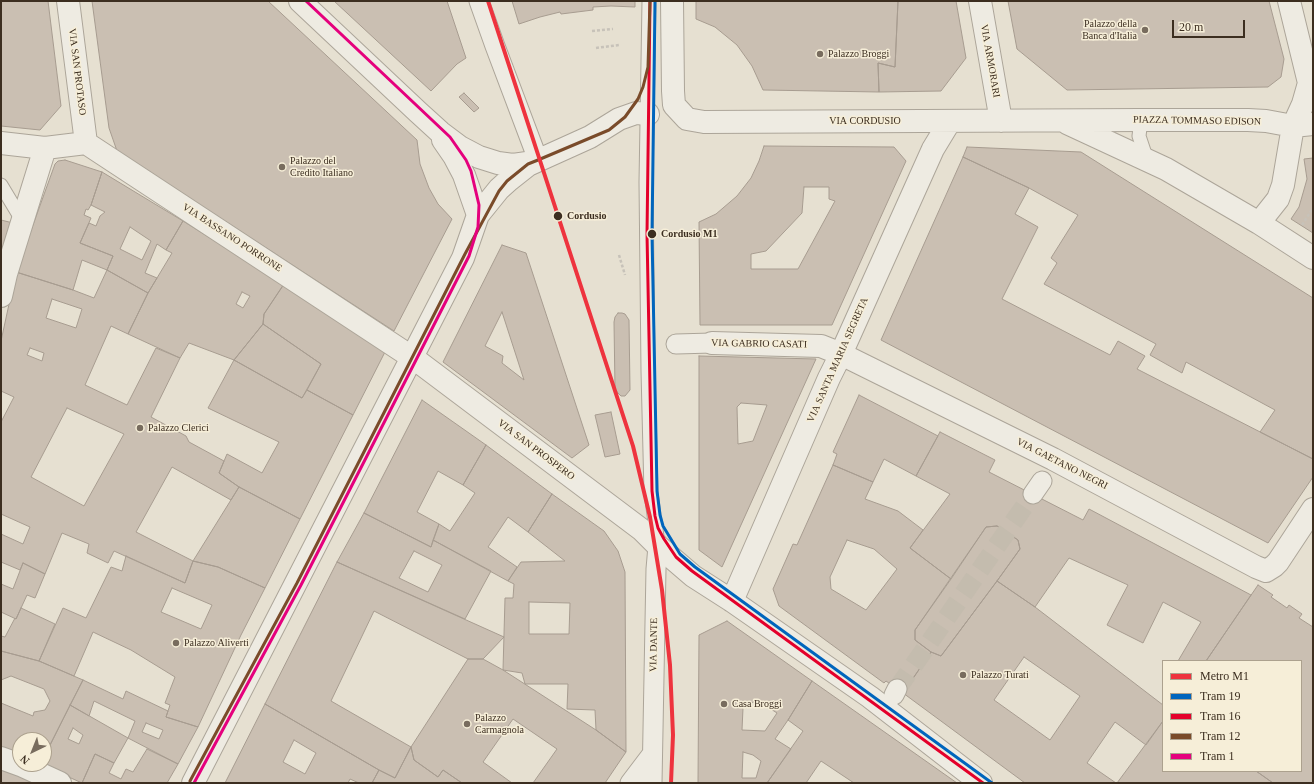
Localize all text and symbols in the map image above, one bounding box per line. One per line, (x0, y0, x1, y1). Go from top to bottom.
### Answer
scale bar (1174, 12, 1247, 38)
place label: Palazzo della Banca d'Italia (1082, 18, 1137, 42)
text: 20 m (1179, 20, 1203, 34)
street label: VIA ARMORARI (978, 23, 1002, 99)
marker: Palazzo della Banca d'Italia (1140, 25, 1150, 35)
street label: VIA SAN PROTASO (66, 28, 88, 116)
place label: Palazzo Broggi (828, 48, 889, 60)
marker: Palazzo Broggi (815, 49, 825, 59)
street label: PIAZZA TOMMASO EDISON (1133, 114, 1261, 128)
street label: VIA CORDUSIO (829, 115, 901, 127)
place label: Palazzo del Credito Italiano (290, 155, 353, 178)
marker: Palazzo del Credito Italiano (277, 162, 287, 172)
street label: VIA BASSANO PORRONE (180, 201, 284, 275)
marker: Cordusio (552, 210, 564, 222)
place label: Cordusio (567, 210, 606, 222)
marker: Cordusio M1 (646, 228, 658, 240)
place label: Cordusio M1 (661, 228, 717, 240)
street label: VIA SANTA MARIA SEGRETA (805, 296, 871, 424)
street label: VIA GABRIO CASATI (711, 337, 807, 351)
street label: VIA SAN PROSPERO (495, 417, 577, 483)
place label: Palazzo Clerici (148, 422, 209, 434)
marker: Palazzo Clerici (135, 423, 145, 433)
street label: VIA GAETANO NEGRI (1014, 436, 1110, 492)
street label: VIA DANTE (648, 618, 660, 672)
place label: Palazzo Aliverti (184, 637, 249, 649)
marker: Palazzo Aliverti (171, 638, 181, 648)
legend (1162, 660, 1302, 772)
place label: Palazzo Turati (971, 669, 1029, 681)
text: Metro M1 (1200, 669, 1249, 683)
marker: Palazzo Turati (958, 670, 968, 680)
text: Tram 19 (1200, 689, 1241, 703)
place label: Casa Broggi (732, 698, 782, 710)
marker: Casa Broggi (719, 699, 729, 709)
text: Tram 16 (1200, 709, 1241, 723)
place label: Palazzo Carmagnola (475, 712, 524, 736)
marker: Palazzo Carmagnola (462, 719, 472, 729)
text: Tram 12 (1200, 729, 1241, 743)
north arrow (12, 732, 52, 772)
text: Tram 1 (1200, 749, 1235, 763)
text: N (18, 753, 32, 767)

